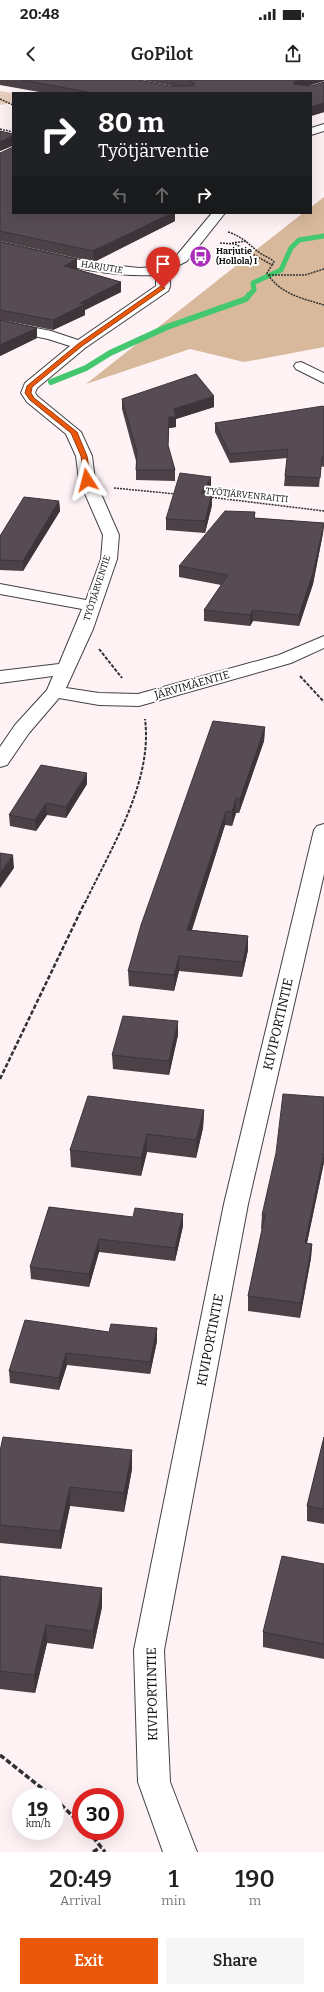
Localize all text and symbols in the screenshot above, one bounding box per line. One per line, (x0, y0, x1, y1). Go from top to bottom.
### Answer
text: 20:48 (20, 5, 60, 23)
icon: back (20, 43, 42, 65)
text: GoPilot (131, 43, 193, 65)
icon: share (282, 43, 304, 65)
text: 80 m (98, 106, 164, 139)
icon: right (32, 108, 84, 160)
text: Työtjärventie (98, 140, 209, 162)
icon: left (109, 184, 131, 206)
icon: ahead (151, 184, 173, 206)
icon: right (193, 184, 215, 206)
bus stop icon: Harjutie (Hollola) I (187, 243, 213, 269)
place label: Harjutie (Hollola) I (216, 246, 257, 266)
pin (146, 247, 180, 288)
icon: arrive (152, 253, 174, 275)
street label: HARJUTIE (80, 259, 124, 275)
position arrow (66, 459, 108, 501)
street label: TYÖTJÄRVENRAITTI (205, 486, 289, 504)
street label: TYÖTJÄRVENTIE (82, 554, 112, 622)
street label: JÄRVIMÄENTIE (152, 668, 231, 702)
street label: KIVIPORTINTIE (260, 977, 296, 1071)
street label: KIVIPORTINTIE (194, 1293, 226, 1387)
street label: KIVIPORTINTIE (144, 1647, 160, 1741)
speed limit sign: 30 (72, 1788, 124, 1840)
text: 19 (28, 1797, 48, 1821)
text: km/h (26, 1818, 50, 1830)
text: 20:49 (49, 1865, 112, 1893)
text: 1 (168, 1865, 179, 1893)
text: 190 (235, 1865, 275, 1893)
text: Arrival (60, 1893, 101, 1908)
text: min (161, 1893, 186, 1908)
text: m (249, 1893, 261, 1908)
button: Exit (20, 1938, 158, 1984)
button: Share (166, 1938, 304, 1984)

